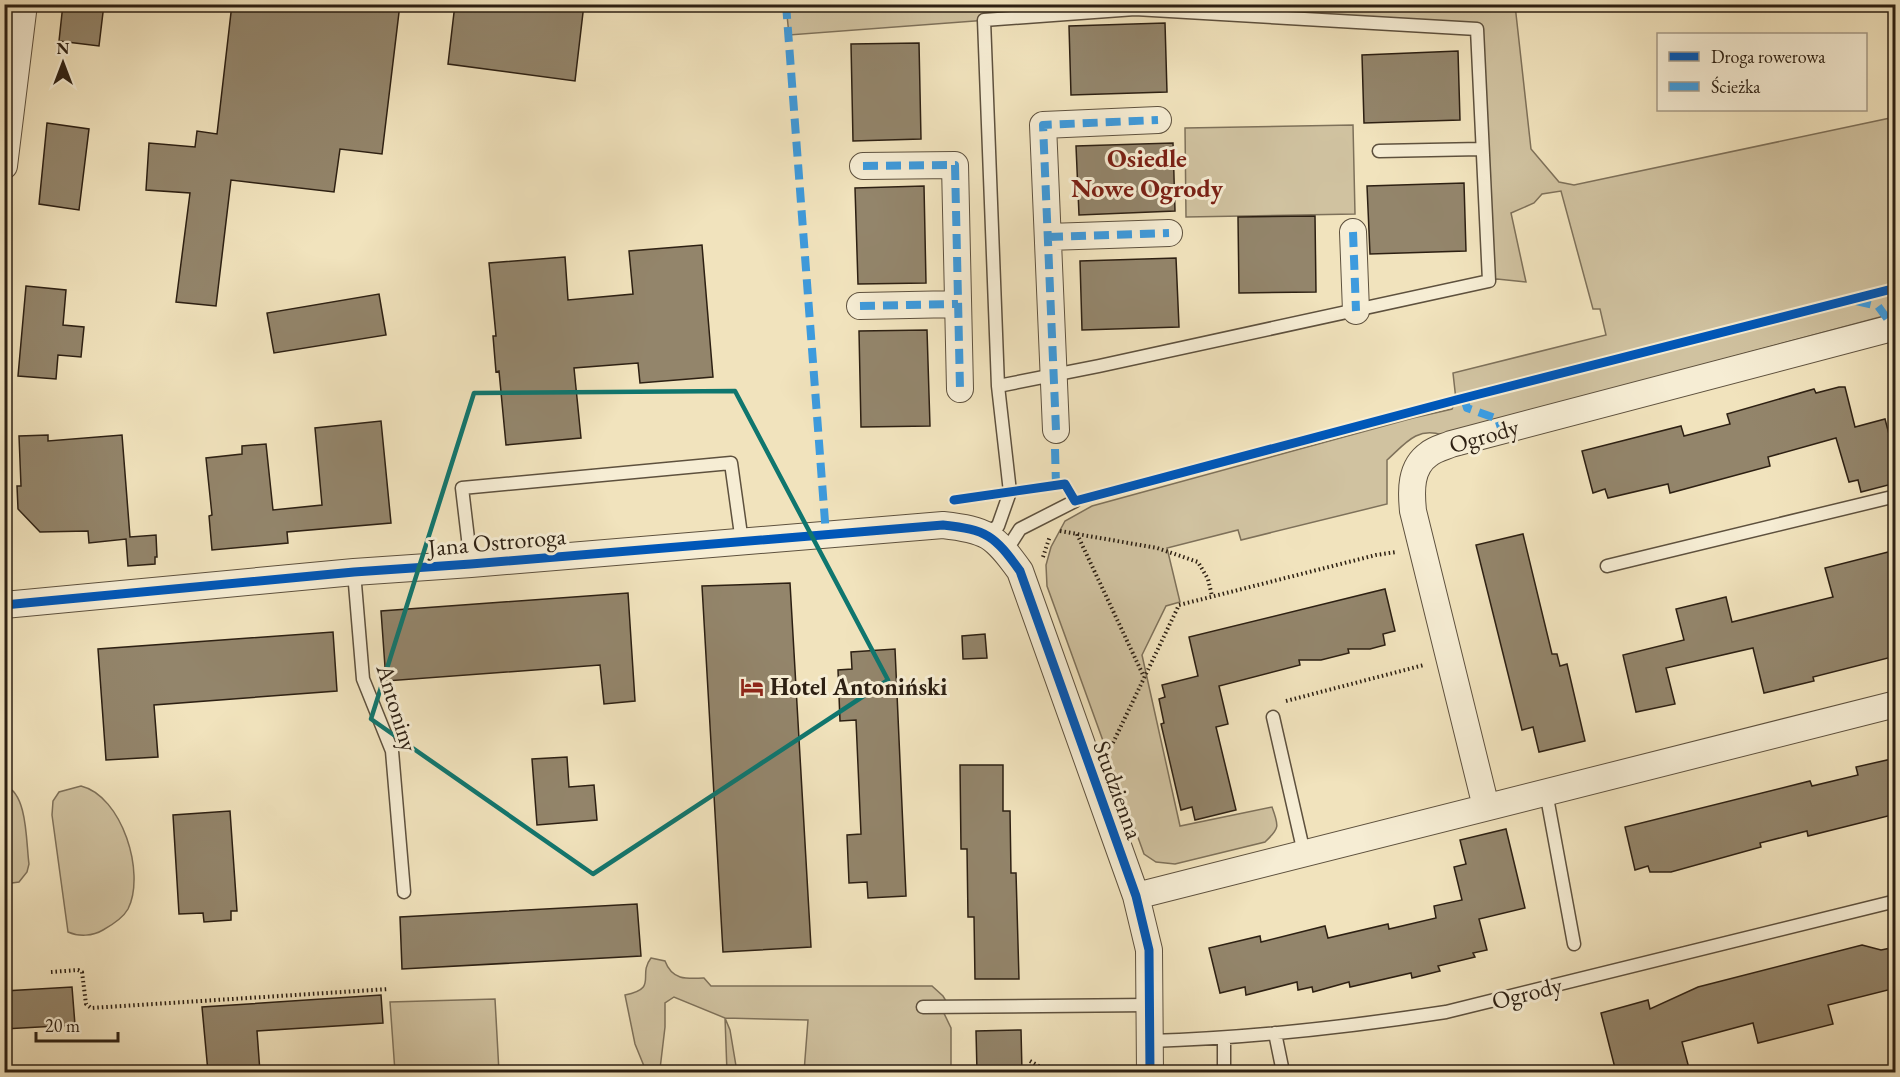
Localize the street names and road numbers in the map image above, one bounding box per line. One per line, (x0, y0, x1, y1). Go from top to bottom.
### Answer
street label: Ogrody (1445, 411, 1523, 460)
street label: Jana Ostroroga (425, 520, 568, 563)
street label: Antoniny (369, 660, 426, 756)
street label: Studzienna (1086, 736, 1151, 844)
street label: Ogrody (1489, 969, 1566, 1016)

